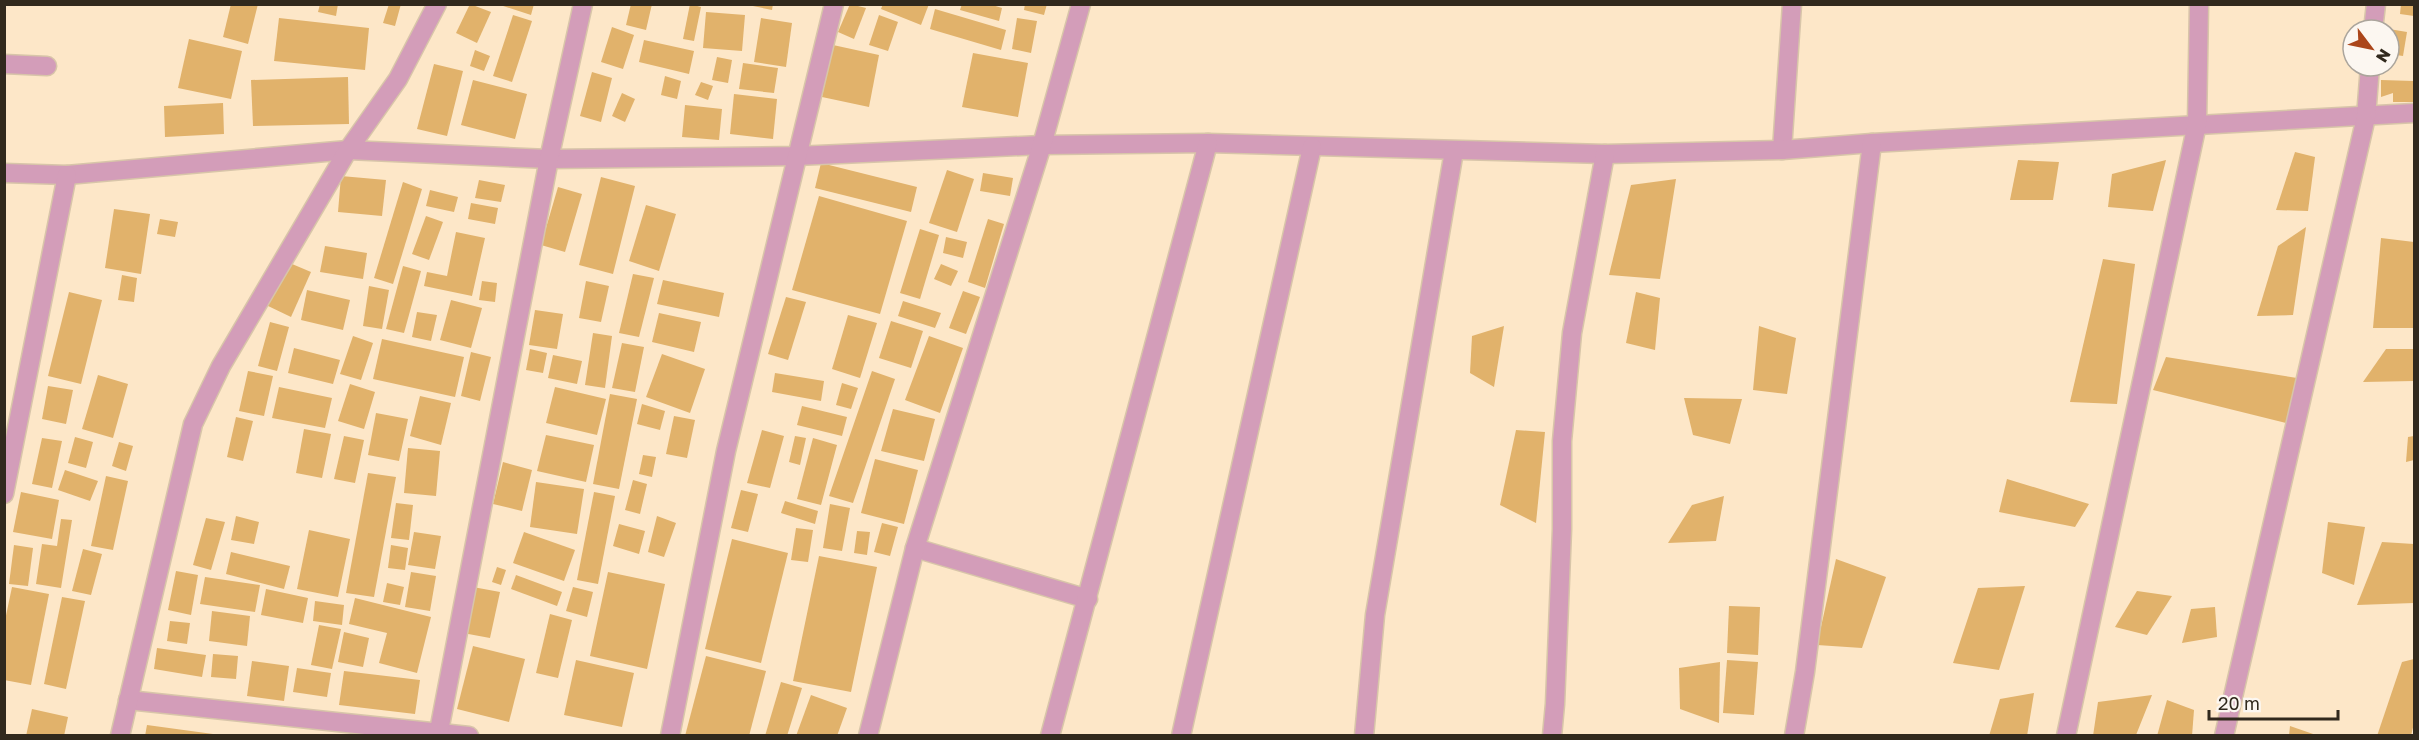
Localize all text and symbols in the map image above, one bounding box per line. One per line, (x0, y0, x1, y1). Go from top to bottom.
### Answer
north arrow (2341, 18, 2401, 78)
text: N (2372, 45, 2395, 66)
scale bar (2209, 683, 2338, 721)
text: 20 m (2218, 692, 2260, 714)

